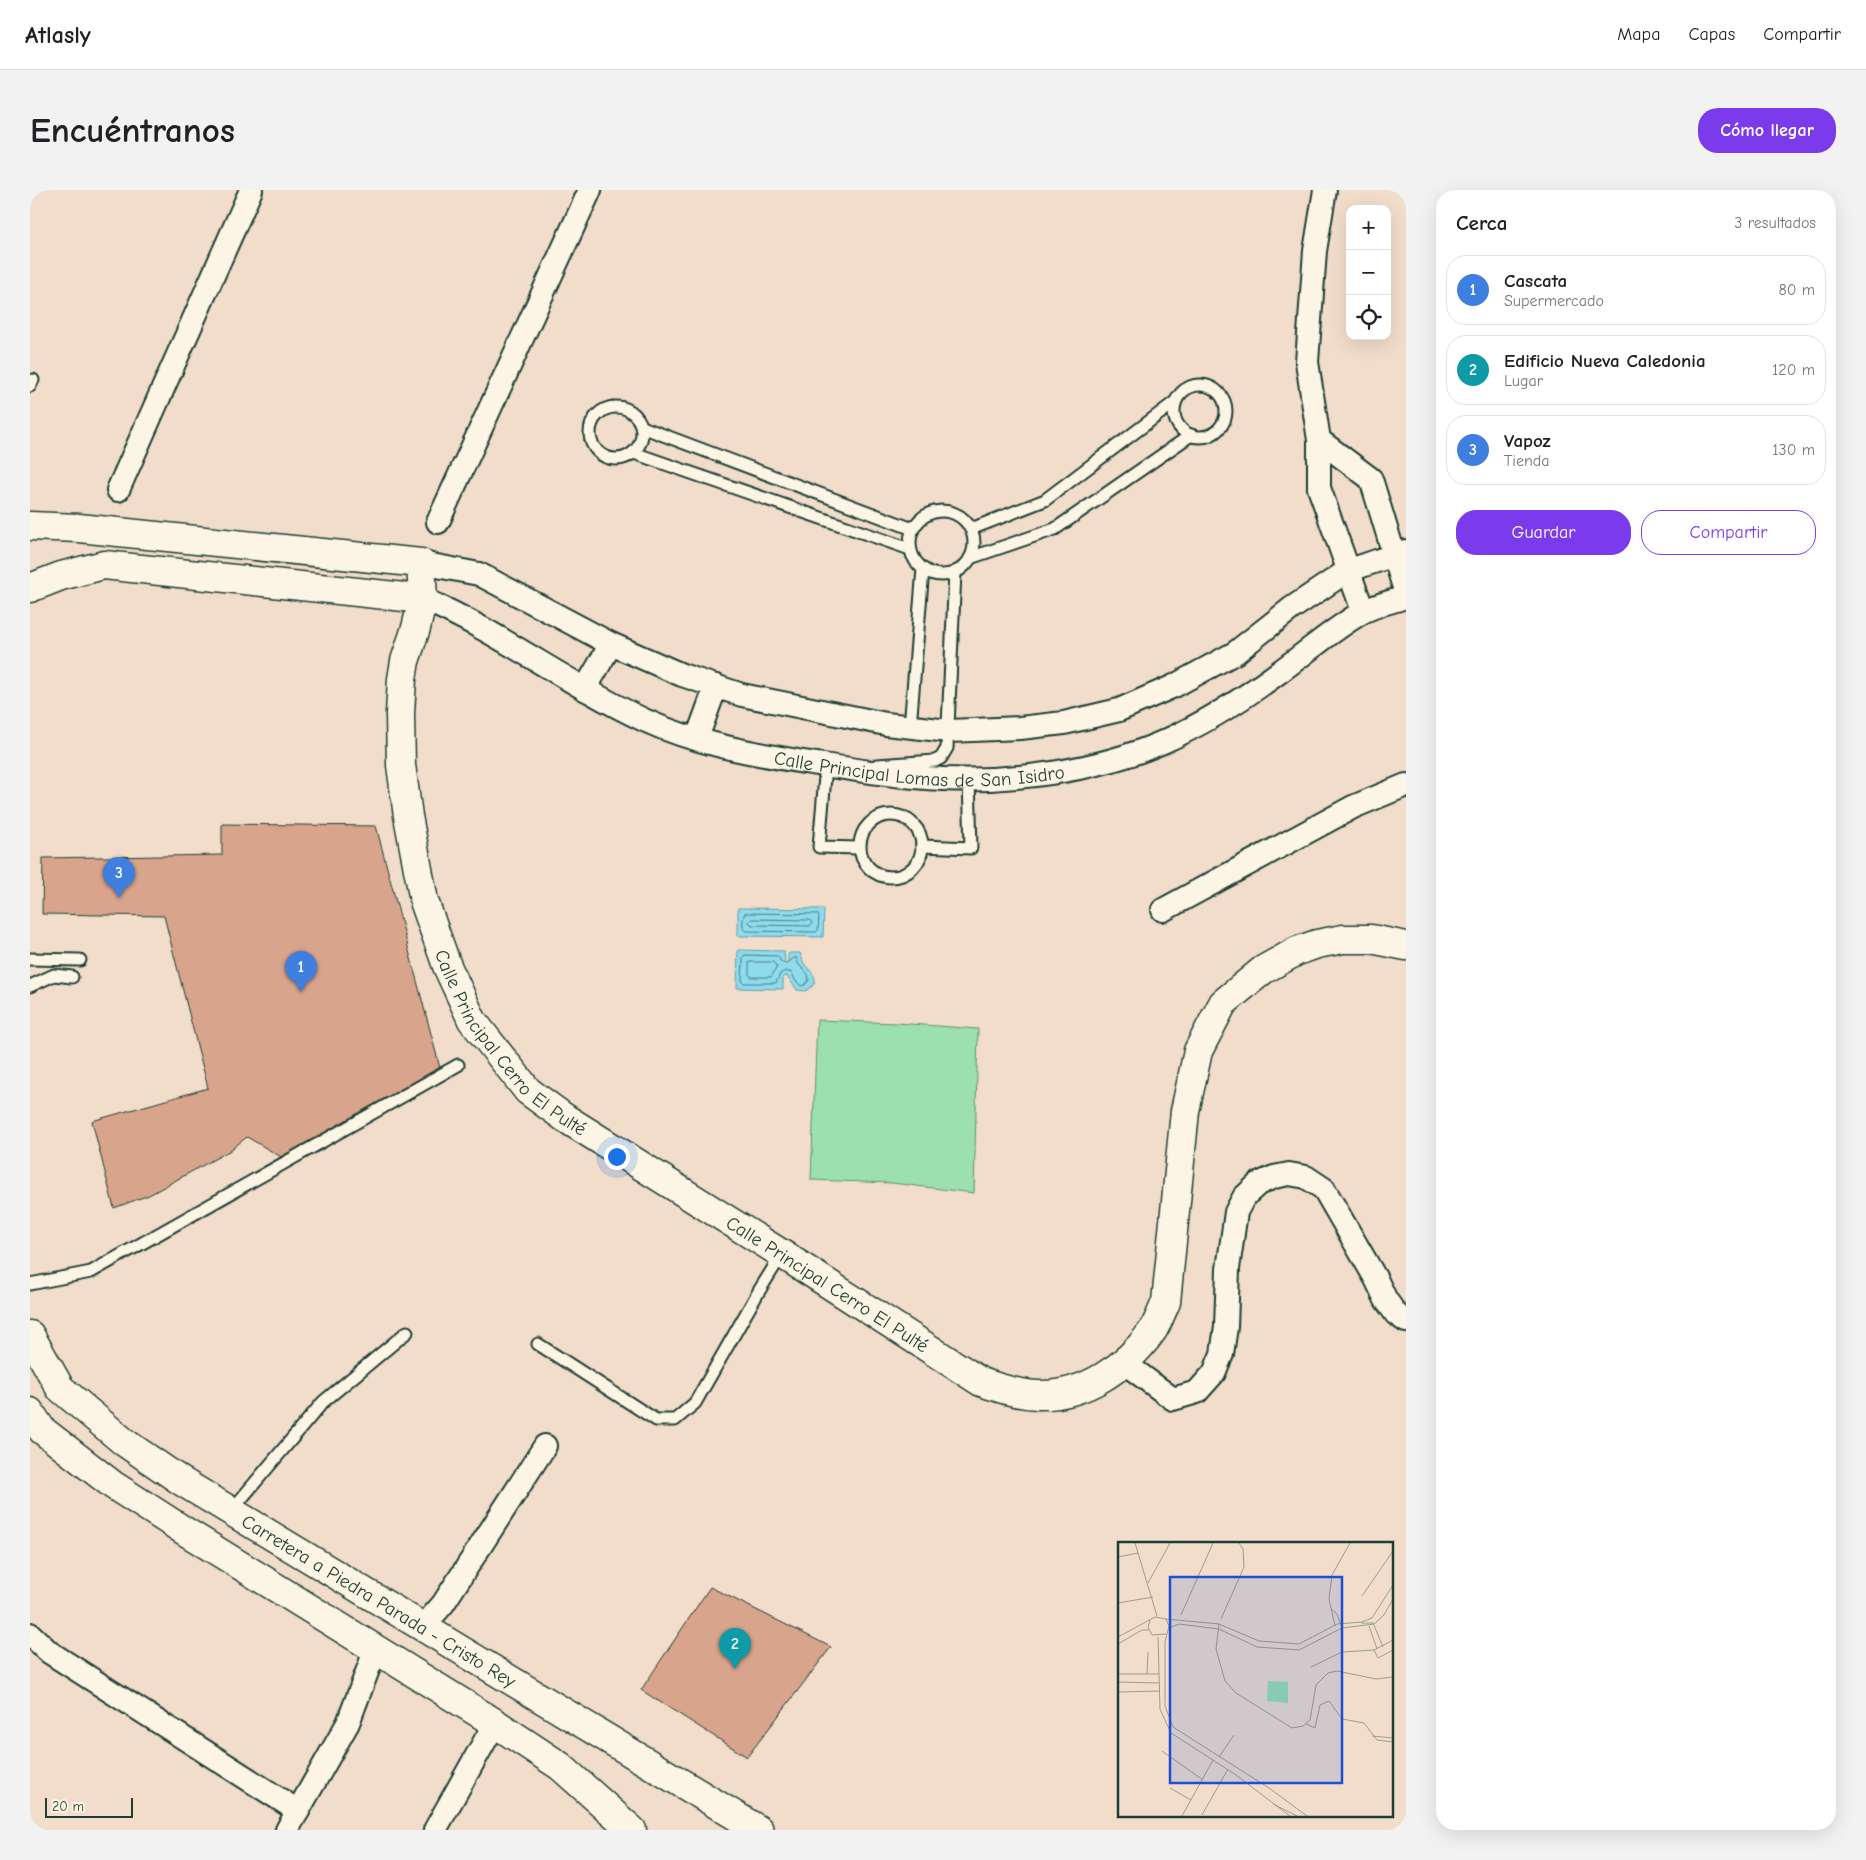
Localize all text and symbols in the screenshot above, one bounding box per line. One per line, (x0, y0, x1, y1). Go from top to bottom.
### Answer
text: Atlasly (25, 21, 91, 49)
text: Mapa (1617, 24, 1660, 45)
text: Capas (1688, 24, 1735, 45)
text: Compartir (1763, 24, 1841, 45)
button: Cómo llegar (1698, 108, 1836, 153)
text: Encuéntranos (30, 110, 235, 151)
map controls (1346, 205, 1391, 340)
button: + (1346, 205, 1391, 250)
text: Cerca (1456, 211, 1507, 235)
text: 3 resultados (1734, 214, 1816, 232)
button: − (1346, 250, 1391, 295)
text: Cascata (1504, 270, 1567, 292)
text: 1 (1470, 281, 1476, 299)
text: 80 m (1778, 281, 1815, 299)
text: Supermercado (1504, 292, 1604, 310)
button: locate (1346, 295, 1391, 340)
text: Edificio Nueva Caledonia (1504, 350, 1706, 372)
text: 2 (1469, 361, 1477, 379)
text: 120 m (1772, 361, 1815, 379)
text: Lugar (1504, 372, 1543, 390)
text: Vapoz (1504, 430, 1551, 452)
text: 3 (1469, 441, 1477, 459)
text: 130 m (1772, 441, 1815, 459)
text: Tienda (1504, 452, 1550, 470)
button: Guardar (1456, 510, 1631, 555)
button: Compartir (1641, 510, 1816, 555)
street label: Calle Principal Lomas de San Isidro (772, 747, 1066, 791)
pin: 3 (103, 857, 135, 898)
street label: Calle Principal Cerro El Pulté (430, 947, 590, 1141)
pin: 1 (285, 951, 317, 992)
your location (604, 1144, 630, 1170)
street label: Calle Principal Cerro El Pulté (722, 1212, 932, 1357)
street label: Carretera a Piedra Parada - Cristo Rey (237, 1510, 520, 1693)
inset map (1118, 1542, 1394, 1818)
pin: 2 (719, 1628, 751, 1669)
scale bar (45, 1795, 132, 1818)
text: 20 m (52, 1798, 84, 1815)

